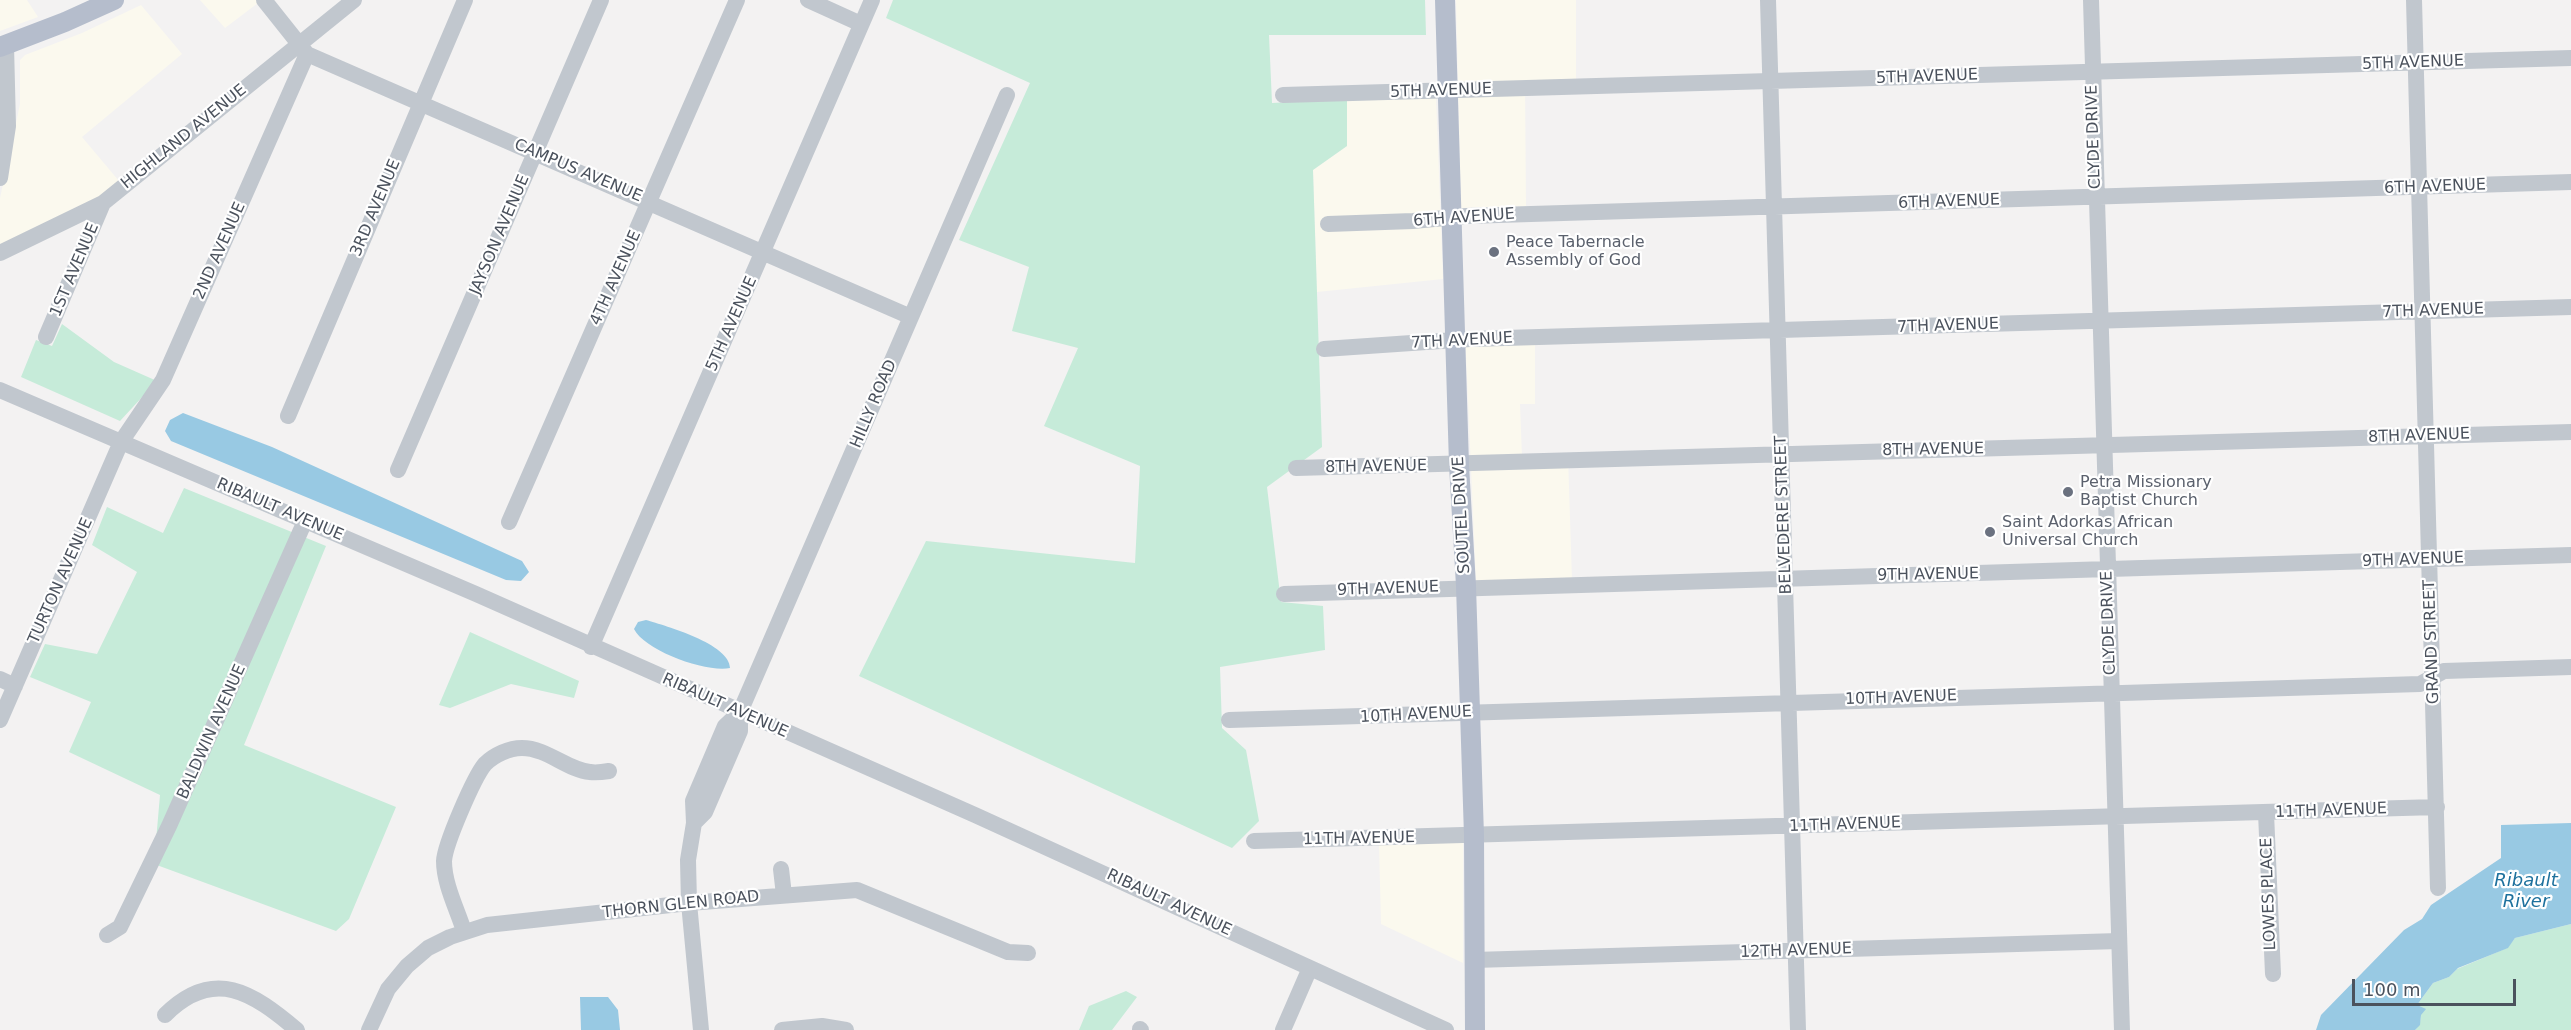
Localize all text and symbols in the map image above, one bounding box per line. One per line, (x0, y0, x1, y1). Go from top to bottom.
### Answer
street label: 5TH AVENUE (2362, 52, 2464, 74)
street label: 5TH AVENUE (1876, 66, 1978, 88)
street label: 5TH AVENUE (1390, 80, 1492, 102)
street label: HIGHLAND AVENUE (118, 81, 250, 193)
street label: CLYDE DRIVE (2083, 84, 2105, 190)
street label: CAMPUS AVENUE (511, 135, 645, 207)
street label: 3RD AVENUE (347, 157, 405, 259)
street label: JAYSON AVENUE (466, 172, 534, 298)
street label: 6TH AVENUE (2384, 176, 2486, 198)
street label: 6TH AVENUE (1898, 191, 2000, 213)
street label: 2ND AVENUE (190, 199, 250, 303)
street label: 6TH AVENUE (1413, 205, 1515, 231)
street label: 1ST AVENUE (47, 220, 103, 320)
street label: 4TH AVENUE (587, 228, 645, 328)
place label: Peace Tabernacle Assembly of God (1506, 233, 1645, 271)
marker: Peace Tabernacle Assembly of God (1487, 245, 1501, 259)
street label: 5TH AVENUE (703, 274, 761, 374)
street label: 7TH AVENUE (2382, 300, 2484, 322)
street label: 7TH AVENUE (1897, 315, 1999, 337)
street label: 7TH AVENUE (1411, 329, 1513, 353)
street label: HILLY ROAD (847, 357, 901, 451)
street label: 8TH AVENUE (2368, 425, 2470, 447)
street label: BELVEDERE STREET (1772, 435, 1796, 595)
street label: 8TH AVENUE (1882, 440, 1984, 460)
street label: SOUTEL DRIVE (1449, 456, 1475, 574)
street label: 8TH AVENUE (1325, 457, 1427, 477)
place label: Petra Missionary Baptist Church (2080, 473, 2212, 511)
street label: RIBAULT AVENUE (214, 475, 346, 545)
marker: Petra Missionary Baptist Church (2061, 485, 2075, 499)
place label: Saint Adorkas African Universal Church (2002, 513, 2173, 551)
street label: TURTON AVENUE (25, 515, 97, 647)
marker: Saint Adorkas African Universal Church (1983, 525, 1997, 539)
street label: 9TH AVENUE (2362, 549, 2464, 571)
street label: 9TH AVENUE (1877, 565, 1979, 585)
street label: CLYDE DRIVE (2098, 570, 2120, 676)
street label: 9TH AVENUE (1337, 578, 1439, 600)
street label: GRAND STREET (2420, 580, 2444, 704)
street label: BALDWIN AVENUE (174, 662, 250, 802)
street label: RIBAULT AVENUE (659, 670, 791, 742)
street label: 10TH AVENUE (1845, 686, 1957, 710)
street label: 10TH AVENUE (1360, 702, 1472, 728)
street label: 11TH AVENUE (2275, 799, 2387, 823)
street label: 11TH AVENUE (1789, 813, 1901, 837)
street label: 11TH AVENUE (1303, 828, 1415, 850)
street label: LOWES PLACE (2257, 837, 2281, 951)
street label: RIBAULT AVENUE (1103, 866, 1235, 940)
water label: Ribault River (2494, 870, 2558, 912)
street label: THORN GLEN ROAD (602, 887, 760, 923)
street label: 12TH AVENUE (1740, 939, 1852, 963)
scale bar (2355, 967, 2518, 1005)
text: 100 m (2363, 979, 2421, 1000)

